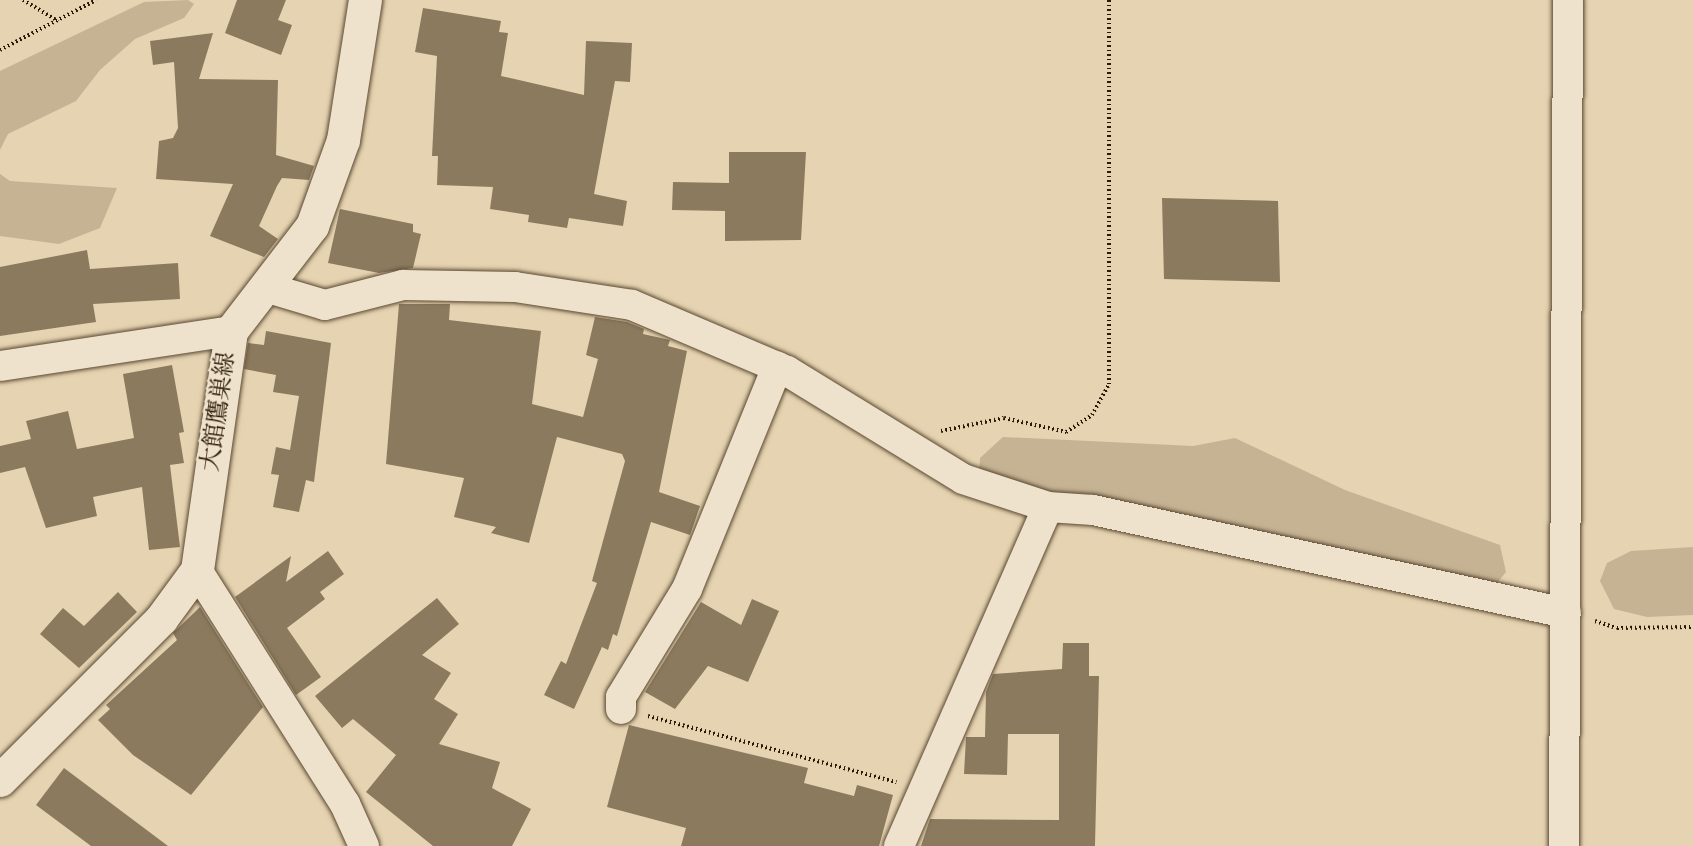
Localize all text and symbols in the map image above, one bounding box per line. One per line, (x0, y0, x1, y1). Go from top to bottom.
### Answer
street label: 大館鷹巣線 (196, 351, 242, 473)

